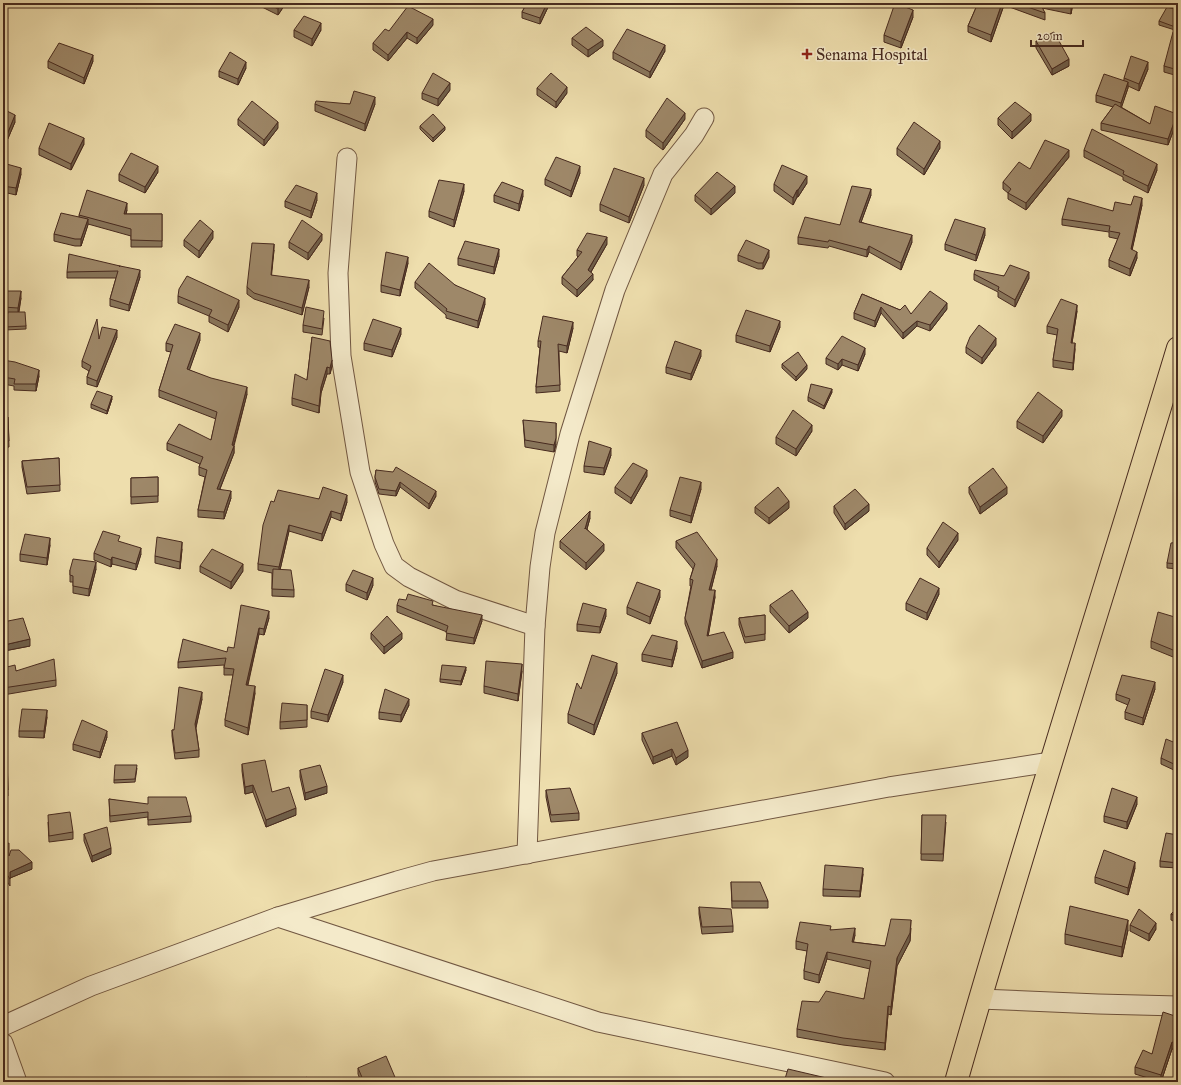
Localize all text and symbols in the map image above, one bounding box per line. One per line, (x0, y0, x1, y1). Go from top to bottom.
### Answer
scale bar (1031, 22, 1083, 48)
text: 20 m (1037, 29, 1063, 43)
place label: Senama Hospital (816, 45, 928, 64)
marker: Senama Hospital (801, 48, 813, 60)

